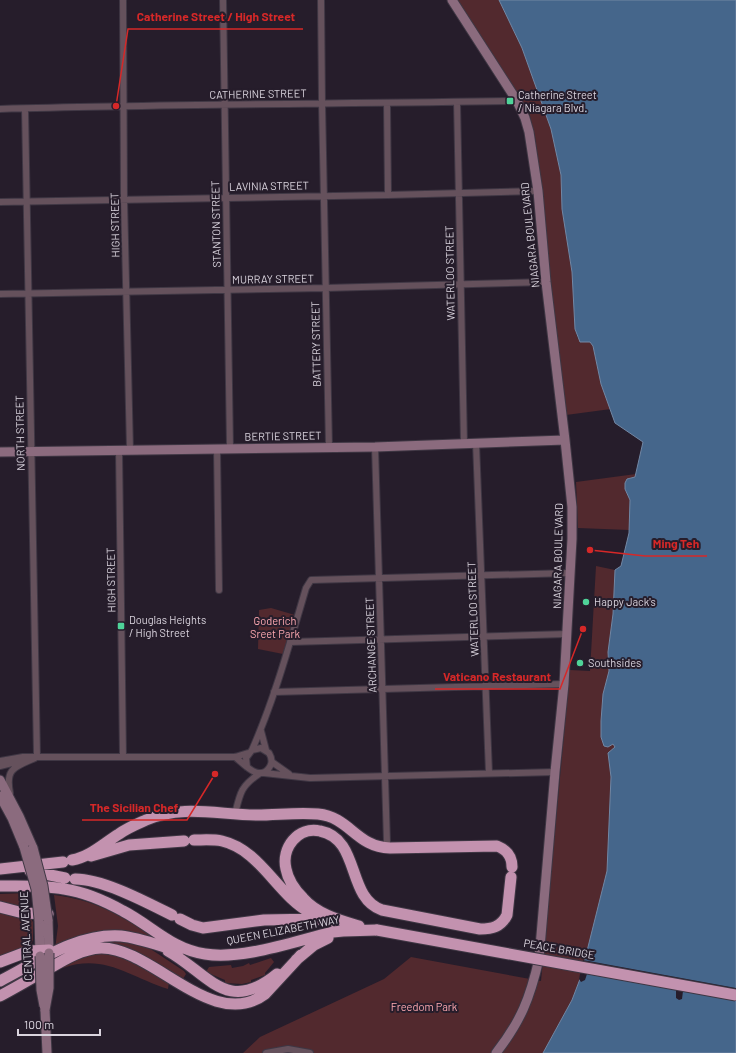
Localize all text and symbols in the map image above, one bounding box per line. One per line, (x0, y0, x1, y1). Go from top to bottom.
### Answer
callout: Catherine Street / High Street (128, 5, 303, 29)
text: Catherine Street / High Street (137, 9, 296, 23)
street label: CATHERINE STREET (209, 86, 307, 101)
place label: Catherine Street / Niagara Blvd. (518, 88, 597, 114)
marker: Catherine Street / Niagara Blvd. (505, 96, 515, 106)
street label: LAVINIA STREET (229, 178, 309, 193)
street label: STANTON STREET (208, 180, 223, 268)
street label: NIAGARA BOULEVARD (517, 182, 541, 288)
street label: HIGH STREET (107, 192, 122, 258)
street label: WATERLOO STREET (442, 225, 457, 321)
street label: MURRAY STREET (232, 271, 314, 286)
street label: BATTERY STREET (308, 301, 323, 387)
street label: NORTH STREET (12, 395, 27, 471)
street label: BERTIE STREET (244, 428, 322, 443)
street label: NIAGARA BOULEVARD (550, 503, 565, 609)
callout: Ming Teh (645, 532, 707, 556)
text: Ming Teh (653, 536, 699, 550)
street label: HIGH STREET (103, 547, 118, 613)
street label: WATERLOO STREET (464, 561, 481, 657)
place label: Happy Jack's (594, 595, 656, 608)
street label: ARCHANGE STREET (362, 597, 379, 693)
marker: Happy Jack's (581, 597, 591, 607)
place label: Douglas Heights / High Street (129, 613, 206, 639)
park label: Goderich Sreet Park (250, 614, 300, 640)
marker: Douglas Heights / High Street (116, 621, 126, 631)
place label: Southsides (588, 656, 641, 669)
marker: Southsides (575, 658, 585, 668)
callout: Vaticano Restaurant (435, 665, 560, 689)
text: Vaticano Restaurant (443, 669, 552, 683)
callout: The Sicilian Chef (82, 796, 187, 820)
text: The Sicilian Chef (90, 800, 179, 814)
street label: CENTRAL AVENUE (17, 891, 34, 981)
street label: QUEEN ELIZABETH WAY (225, 912, 341, 947)
street label: PEACE BRIDGE (523, 936, 596, 961)
park label: Freedom Park (391, 1000, 458, 1013)
scale bar (18, 1011, 100, 1037)
text: 100 m (24, 1017, 54, 1031)

